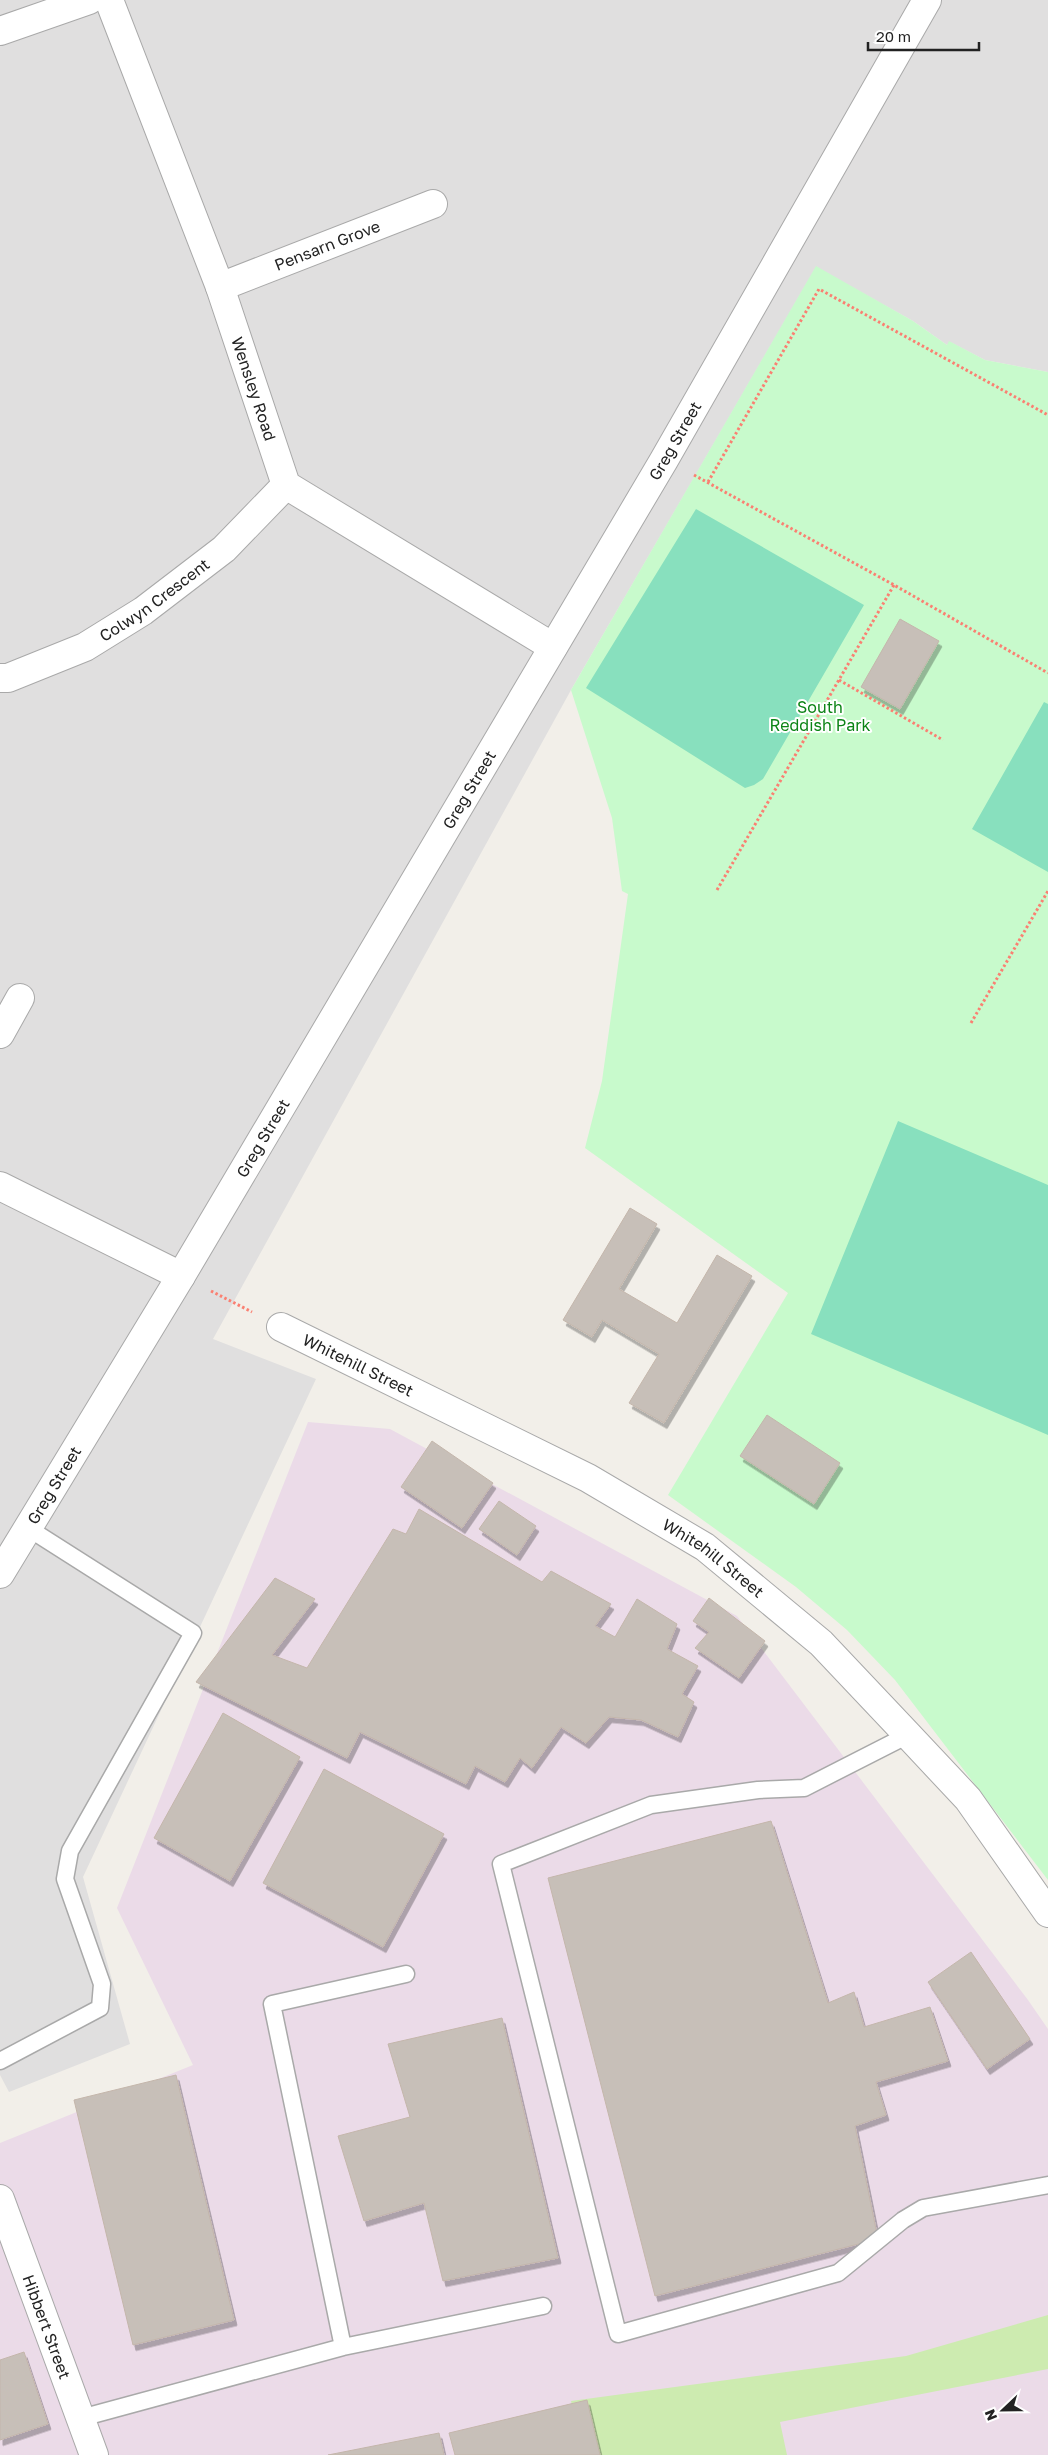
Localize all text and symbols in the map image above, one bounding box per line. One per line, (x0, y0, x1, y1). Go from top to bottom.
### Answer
scale bar (868, 20, 979, 52)
text: 20 m (876, 27, 911, 45)
street label: Pensarn Grove (271, 216, 383, 275)
street label: Wensley Road (227, 334, 281, 443)
street label: Greg Street (644, 398, 705, 484)
street label: Colwyn Crescent (96, 554, 213, 646)
park label: South Reddish Park (770, 697, 870, 735)
street label: Greg Street (438, 747, 500, 832)
street label: Greg Street (232, 1095, 294, 1181)
street label: Whitehill Street (299, 1329, 417, 1401)
street label: Greg Street (23, 1442, 85, 1528)
street label: Whitehill Street (659, 1514, 768, 1602)
street label: Hibbert Street (19, 2272, 75, 2382)
north arrow (978, 2385, 1028, 2435)
text: N (981, 2407, 1000, 2423)

